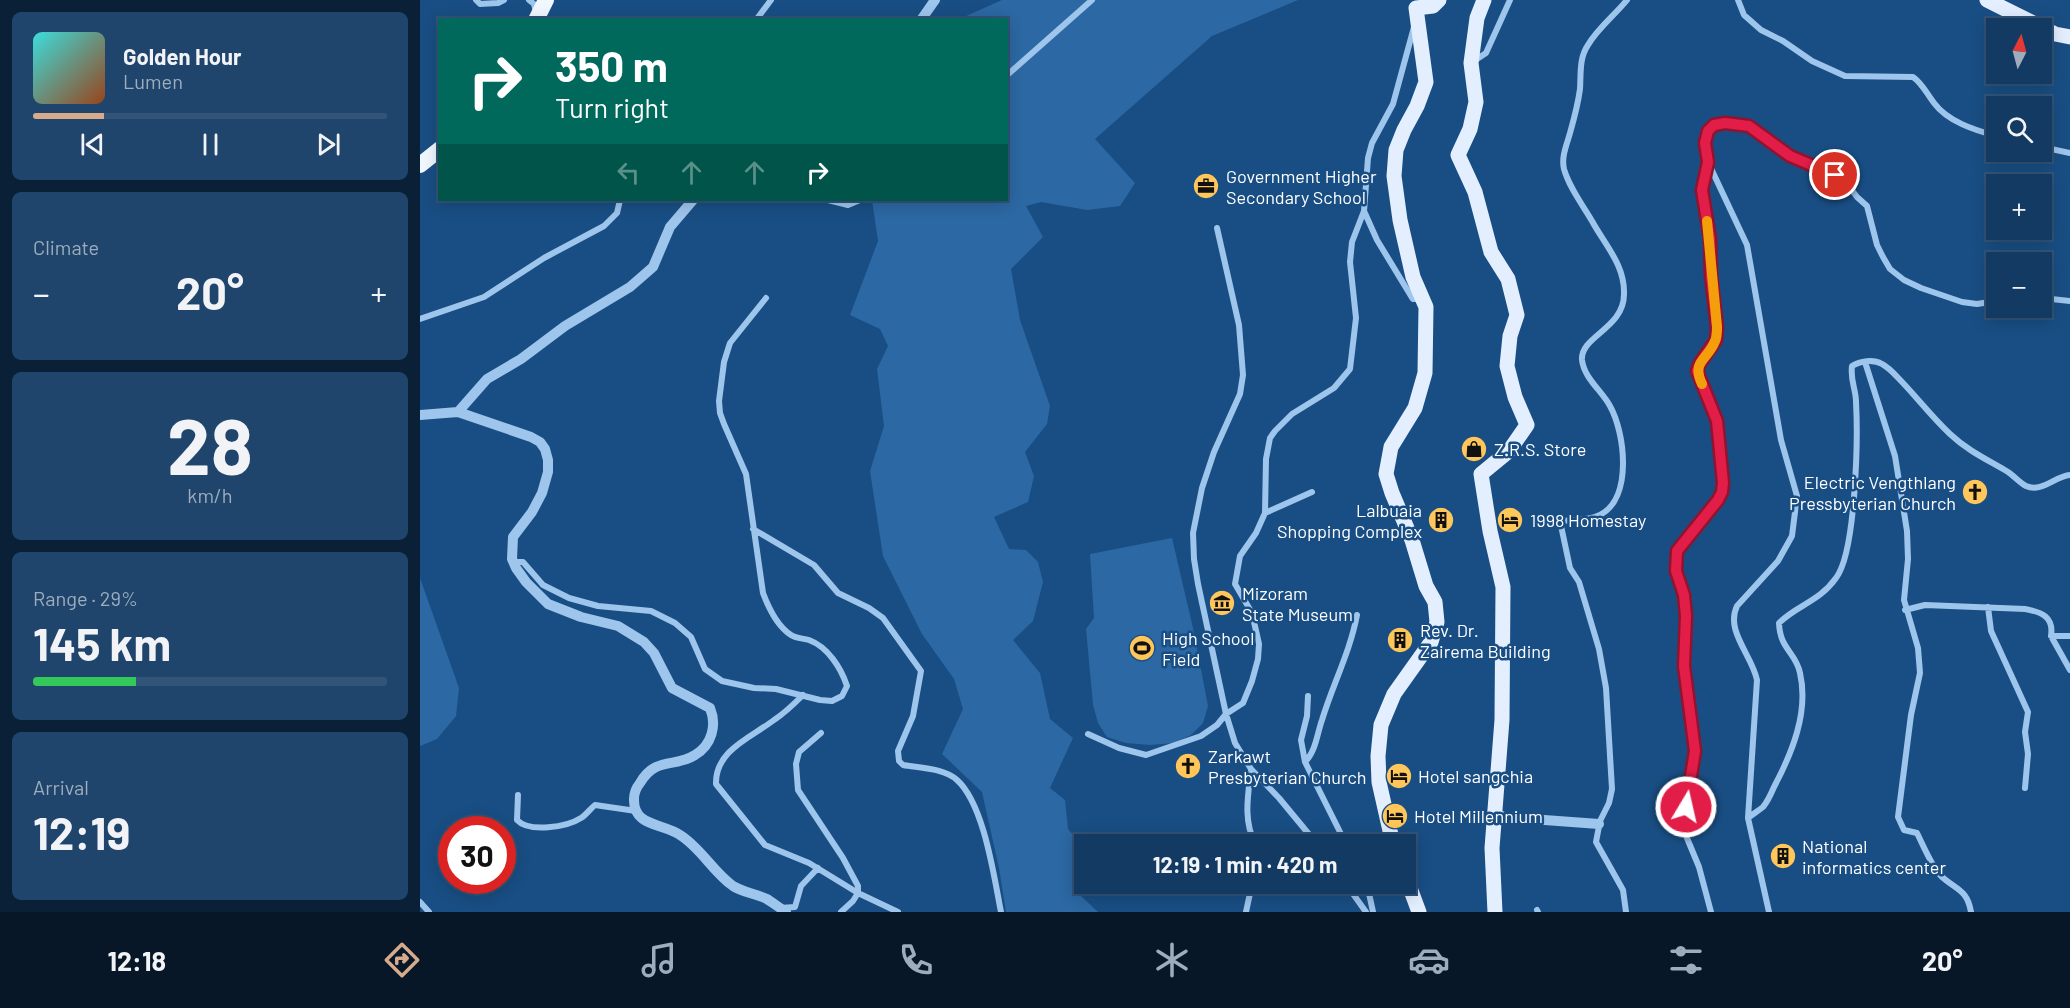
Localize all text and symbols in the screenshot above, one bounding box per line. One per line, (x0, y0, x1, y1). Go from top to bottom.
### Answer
north arrow (1986, 18, 2052, 84)
map controls (1986, 18, 2052, 318)
text: 350 m (555, 40, 668, 90)
icon: right (456, 42, 534, 120)
text: Golden Hour (123, 43, 241, 69)
text: Lumen (123, 69, 183, 93)
text: Turn right (555, 91, 669, 123)
button: search (1986, 96, 2052, 162)
icon: previous (76, 128, 109, 161)
icon: pause (194, 128, 227, 161)
icon: next (312, 128, 345, 161)
pin (1809, 149, 1860, 200)
icon: left (612, 156, 645, 189)
icon: ahead (675, 156, 708, 189)
icon: ahead (738, 156, 771, 189)
icon: right (801, 156, 834, 189)
icon: arrive (1818, 158, 1851, 191)
place label: Government Higher Secondary School (1226, 165, 1377, 208)
office icon: Government Higher Secondary School (1191, 171, 1221, 201)
button: + (1986, 174, 2052, 240)
text: Climate (33, 235, 99, 259)
button: − (1986, 252, 2052, 318)
text: 20° (176, 265, 244, 319)
text: − (33, 273, 50, 313)
text: + (371, 273, 387, 313)
text: 28 (167, 397, 253, 491)
shop icon: Z.R.S. Store (1459, 434, 1489, 464)
place label: Z.R.S. Store (1494, 438, 1586, 460)
place label: Electric Vengthlang Pressbyterian Church (1789, 471, 1956, 514)
church icon: Electric Vengthlang Pressbyterian Church (1960, 477, 1990, 507)
text: km/h (187, 483, 233, 507)
place label: Lalbuaia Shopping Complex (1277, 499, 1422, 542)
building icon: Lalbuaia Shopping Complex (1426, 505, 1456, 535)
hotel icon: 1998 Homestay (1495, 505, 1525, 535)
place label: 1998 Homestay (1530, 509, 1646, 531)
place label: Mizoram State Museum (1242, 582, 1353, 625)
text: Range · 29% (33, 586, 138, 610)
museum icon: Mizoram State Museum (1207, 588, 1237, 618)
text: 145 km (33, 616, 171, 670)
place label: Rev. Dr. Zairema Building (1420, 619, 1551, 662)
building icon: Rev. Dr. Zairema Building (1385, 625, 1415, 655)
place label: High School Field (1162, 627, 1255, 670)
sports icon: High School Field (1127, 633, 1157, 663)
place label: Zarkawt Presbyterian Church (1208, 745, 1367, 788)
church icon: Zarkawt Presbyterian Church (1173, 751, 1203, 781)
hotel icon: Hotel sangchia (1384, 761, 1414, 791)
place label: Hotel sangchia (1418, 765, 1533, 787)
text: Arrival (33, 775, 89, 799)
position arrow (1654, 775, 1718, 839)
hotel icon: Hotel Millennium (1380, 801, 1410, 831)
text: 12:19 (33, 805, 130, 859)
place label: Hotel Millennium (1414, 805, 1543, 827)
speed limit sign: 30 (438, 816, 516, 894)
place label: National informatics center (1802, 835, 1946, 878)
building icon: National informatics center (1768, 841, 1798, 871)
text: 12:19 · 1 min · 420 m (1153, 851, 1337, 877)
icon: directions (381, 939, 423, 981)
icon: music (638, 939, 680, 981)
icon: phone (895, 939, 937, 981)
icon: climate (1151, 939, 1193, 981)
icon: car (1408, 939, 1450, 981)
icon: filters (1665, 939, 1707, 981)
text: 12:18 (107, 944, 166, 976)
text: 20° (1922, 944, 1963, 976)

